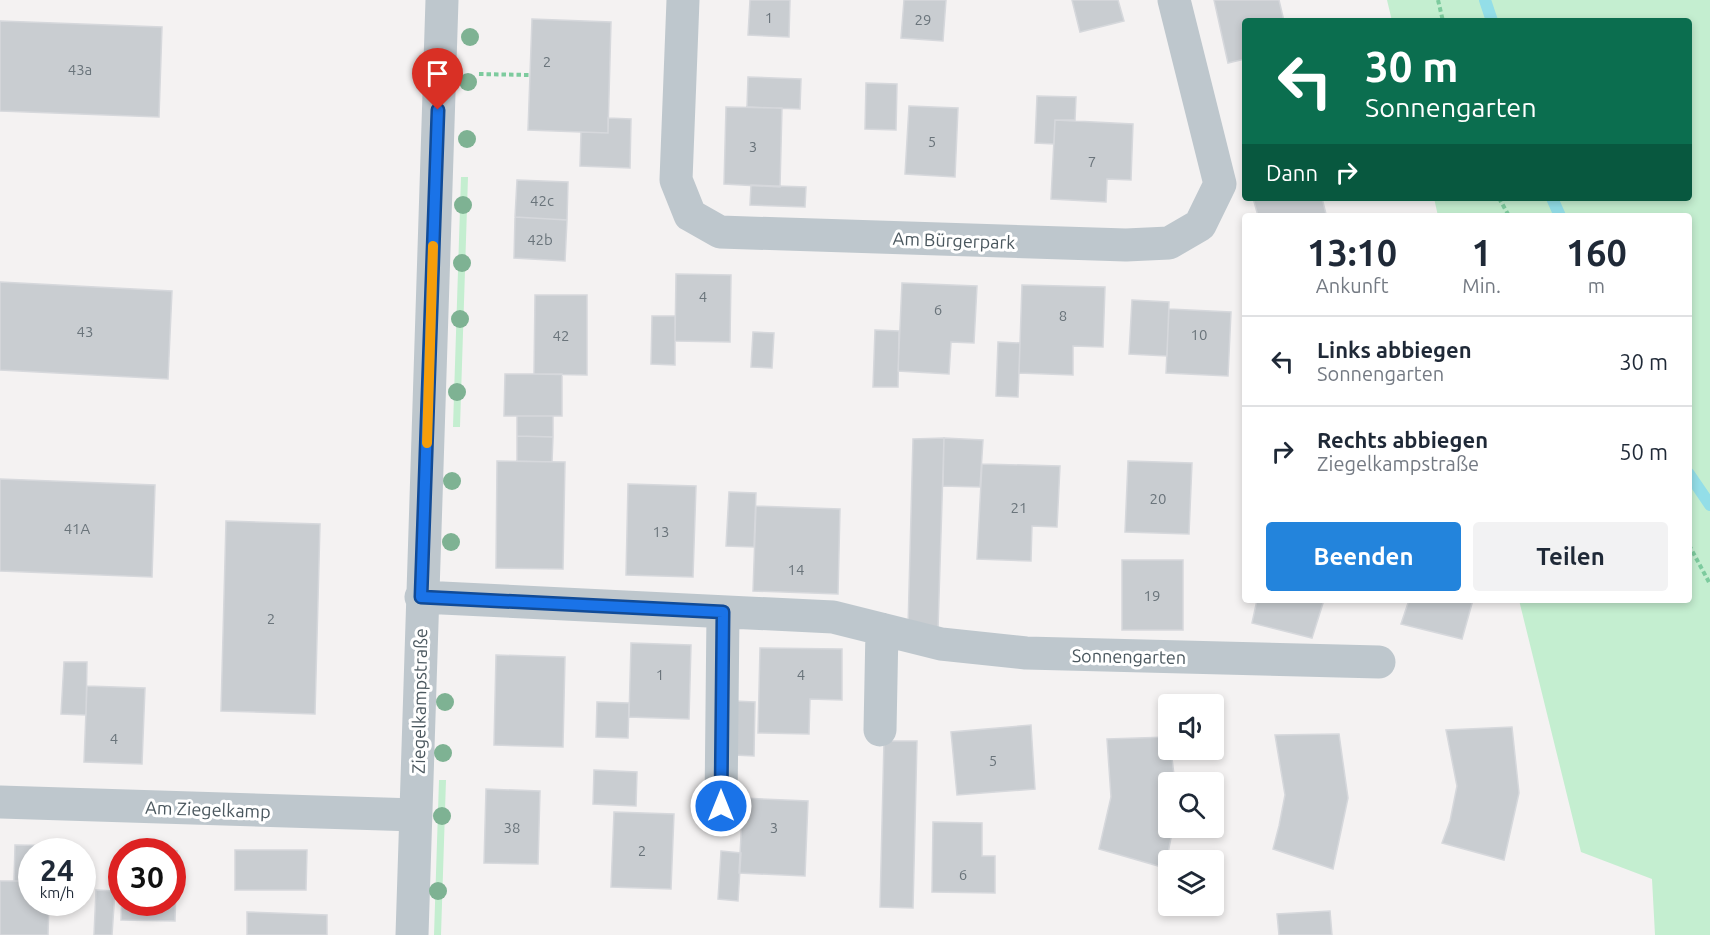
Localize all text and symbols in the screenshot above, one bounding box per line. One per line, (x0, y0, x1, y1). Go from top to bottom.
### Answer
house number: 1 (765, 9, 773, 26)
house number: 29 (915, 11, 931, 28)
icon: left (1266, 42, 1344, 120)
text: 30 m (1365, 43, 1459, 90)
pin (412, 48, 463, 110)
house number: 2 (543, 53, 551, 70)
icon: arrive (421, 57, 454, 90)
house number: 43a (68, 61, 92, 78)
text: Sonnengarten (1365, 92, 1537, 122)
house number: 5 (928, 133, 936, 150)
house number: 3 (749, 138, 757, 155)
house number: 7 (1088, 153, 1096, 170)
icon: right (1330, 156, 1363, 189)
text: Dann (1266, 160, 1318, 185)
house number: 42c (530, 192, 554, 209)
street label: Am Bürgerpark (892, 228, 1016, 252)
house number: 42b (527, 231, 553, 248)
text: 13:10 (1307, 232, 1397, 273)
text: 1 (1471, 232, 1492, 273)
text: 160 (1566, 232, 1627, 273)
text: Ankunft (1316, 274, 1389, 297)
text: Min. (1462, 274, 1501, 297)
text: m (1588, 274, 1605, 297)
house number: 4 (699, 288, 707, 305)
house number: 6 (934, 301, 942, 318)
house number: 8 (1059, 307, 1067, 324)
house number: 43 (77, 323, 93, 340)
house number: 10 (1191, 326, 1207, 343)
house number: 42 (553, 327, 569, 344)
text: Links abbiegen (1317, 337, 1472, 362)
icon: left (1266, 345, 1299, 378)
text: 30 m (1619, 349, 1668, 374)
text: Sonnengarten (1317, 362, 1444, 385)
text: Rechts abbiegen (1317, 427, 1488, 452)
icon: right (1266, 435, 1299, 468)
text: 50 m (1619, 439, 1668, 464)
text: Ziegelkampstraße (1317, 452, 1479, 475)
house number: 20 (1150, 490, 1166, 507)
house number: 21 (1011, 499, 1027, 516)
house number: 41A (64, 520, 91, 537)
button: Beenden (1266, 522, 1461, 591)
button: Teilen (1473, 522, 1668, 591)
house number: 13 (653, 523, 669, 540)
house number: 14 (788, 561, 804, 578)
house number: 19 (1144, 587, 1160, 604)
house number: 2 (267, 610, 275, 627)
street label: Ziegelkampstraße (408, 628, 430, 774)
street label: Sonnengarten (1072, 645, 1186, 667)
house number: 1 (656, 666, 664, 683)
house number: 4 (797, 666, 805, 683)
map controls (1158, 694, 1224, 916)
button: sound (1158, 694, 1224, 760)
house number: 4 (110, 730, 118, 747)
house number: 5 (989, 752, 997, 769)
button: search (1158, 772, 1224, 838)
position arrow (689, 774, 753, 838)
street label: Am Ziegelkamp (145, 797, 271, 821)
house number: 38 (504, 819, 520, 836)
house number: 3 (770, 819, 778, 836)
speed limit sign: 30 (108, 838, 186, 916)
house number: 2 (638, 842, 646, 859)
button: layers (1158, 850, 1224, 916)
text: 24 (40, 853, 74, 887)
house number: 6 (959, 866, 967, 883)
text: km/h (40, 884, 74, 901)

